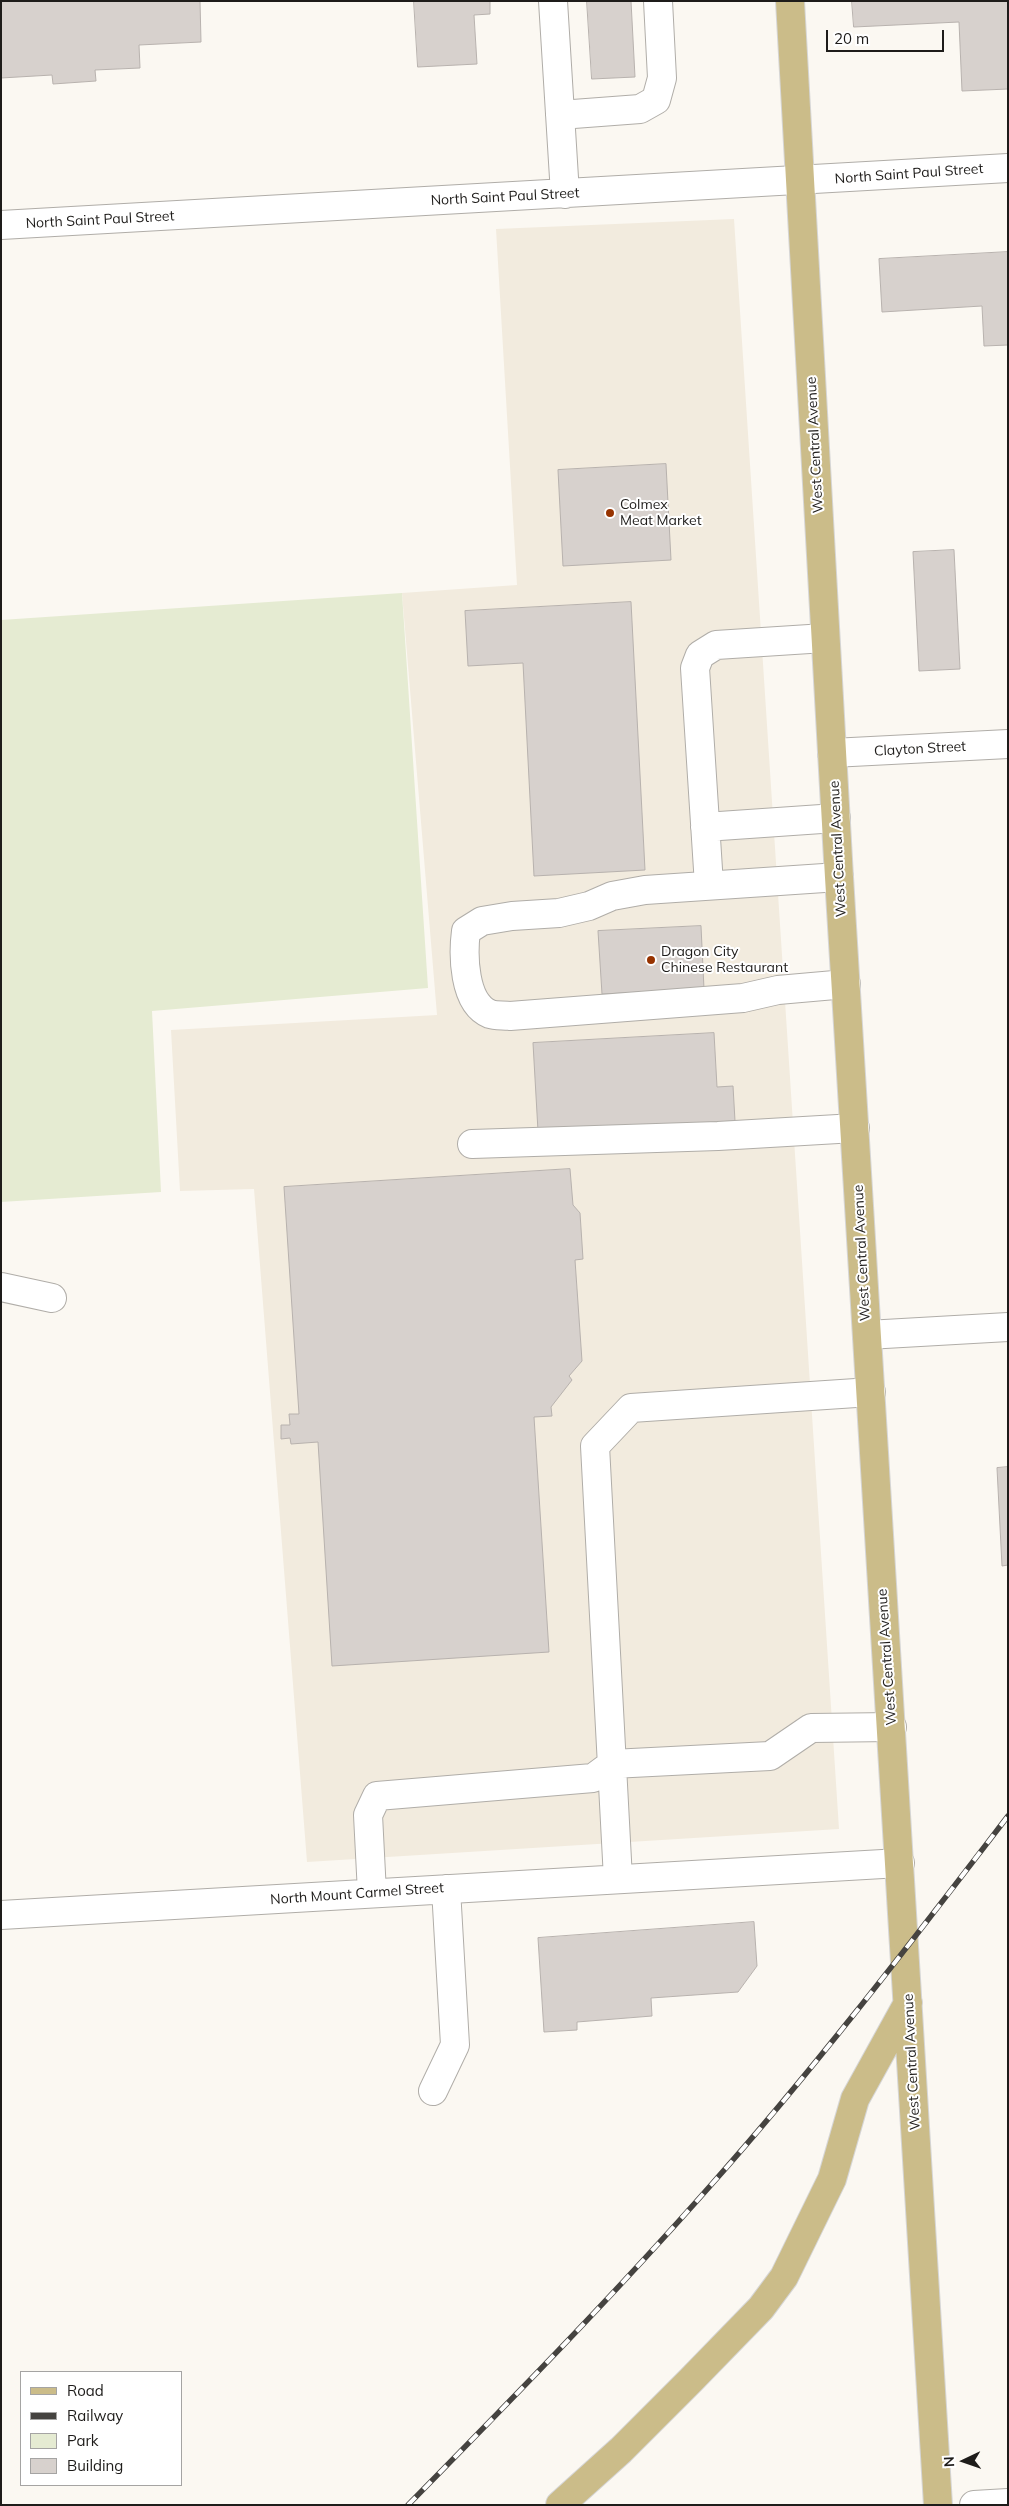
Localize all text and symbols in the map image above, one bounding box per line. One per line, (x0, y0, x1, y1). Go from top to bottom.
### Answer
scale bar (829, 20, 946, 52)
text: 20 m (834, 29, 869, 48)
street label: North Saint Paul Street (834, 160, 984, 188)
street label: North Saint Paul Street (430, 185, 580, 209)
street label: North Saint Paul Street (25, 208, 175, 232)
street label: West Central Avenue (803, 376, 827, 514)
place label: Colmex Meat Market (620, 497, 702, 530)
marker: Colmex Meat Market (604, 507, 616, 519)
street label: Clayton Street (874, 738, 966, 760)
street label: West Central Avenue (826, 780, 850, 918)
place label: Dragon City Chinese Restaurant (661, 944, 788, 976)
marker: Dragon City Chinese Restaurant (645, 954, 657, 966)
street label: West Central Avenue (850, 1184, 874, 1322)
street label: West Central Avenue (874, 1588, 900, 1726)
street label: North Mount Carmel Street (270, 1880, 444, 1908)
street label: West Central Avenue (900, 1993, 924, 2131)
legend (20, 2371, 182, 2486)
text: Road (67, 2381, 104, 2400)
text: Railway (67, 2406, 123, 2425)
text: Park (67, 2431, 99, 2450)
north arrow (939, 2436, 989, 2486)
text: Building (67, 2456, 123, 2475)
text: N (940, 2456, 958, 2468)

